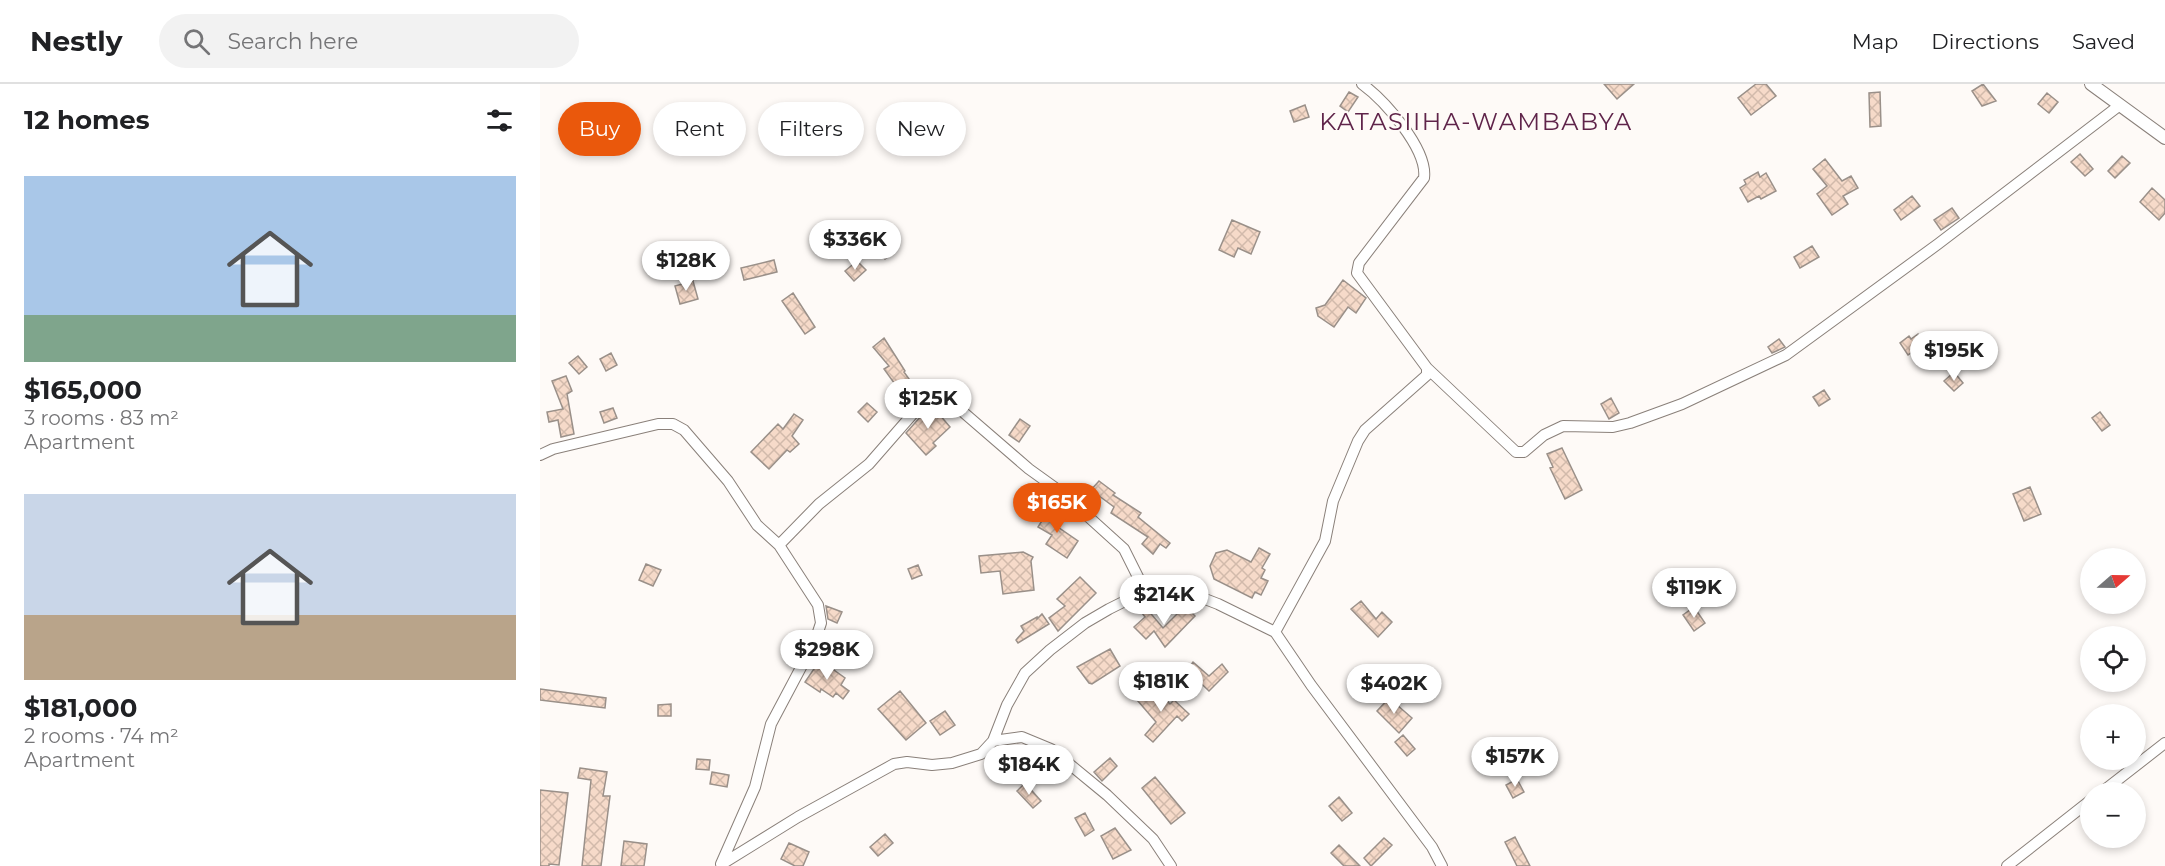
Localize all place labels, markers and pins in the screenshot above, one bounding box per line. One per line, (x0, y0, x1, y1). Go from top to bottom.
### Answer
pin: $336K (813, 220, 897, 271)
pin: $128K (644, 241, 728, 292)
pin: $195K (1912, 331, 1996, 382)
pin: $125K (886, 379, 970, 430)
pin: $165K (1015, 483, 1099, 534)
pin: $119K (1652, 568, 1736, 619)
pin: $214K (1122, 575, 1206, 626)
pin: $298K (785, 630, 869, 681)
pin: $181K (1119, 662, 1203, 713)
pin: $402K (1352, 664, 1436, 715)
pin: $157K (1473, 737, 1557, 788)
pin: $184K (987, 745, 1071, 796)

